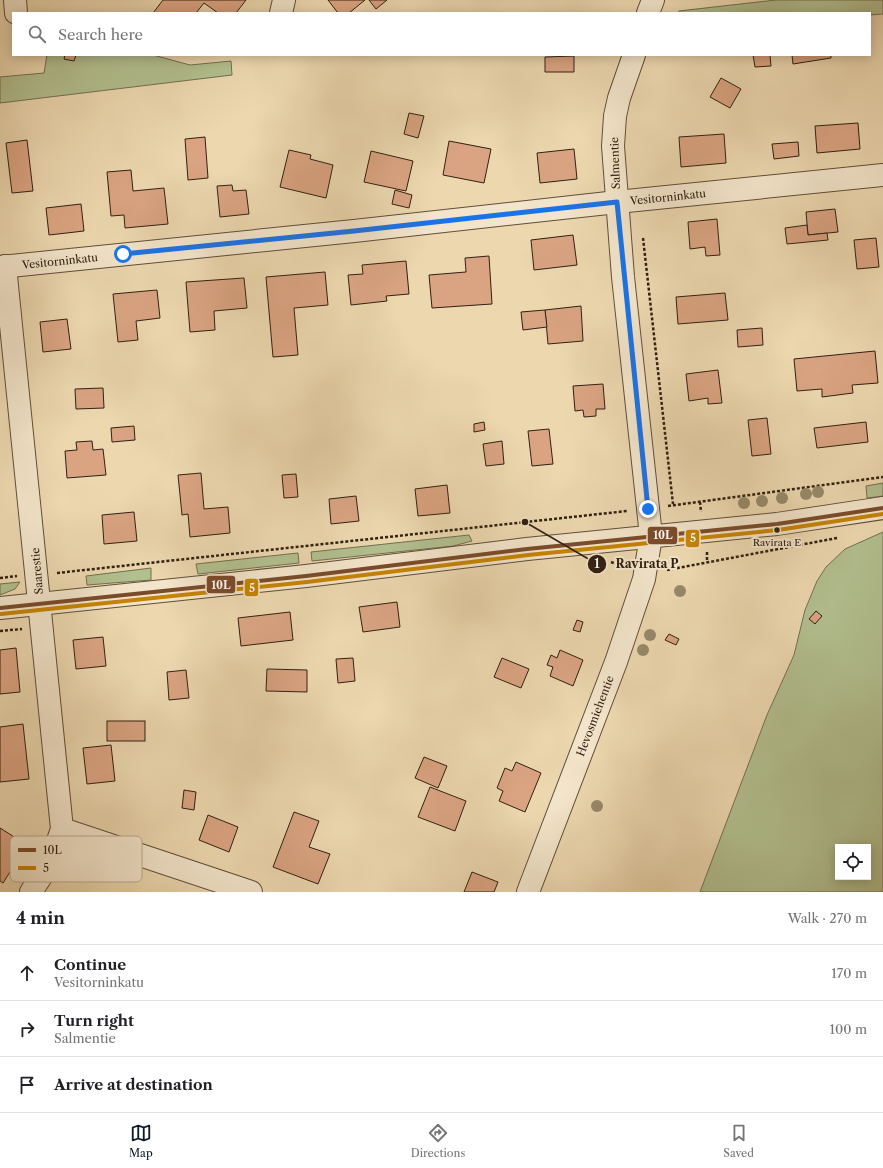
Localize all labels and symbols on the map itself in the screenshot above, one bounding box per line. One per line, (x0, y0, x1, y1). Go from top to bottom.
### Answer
street label: Salmentie (607, 137, 623, 189)
street label: Vesitorninkatu (628, 186, 707, 208)
route start (114, 245, 132, 263)
street label: Vesitorninkatu (20, 250, 99, 272)
route end (639, 500, 657, 518)
marker: Ravirata E (772, 525, 782, 535)
line badge: 10L (647, 526, 678, 545)
text: 10L (653, 528, 673, 542)
line badge: 5 (685, 529, 700, 548)
text: 5 (690, 531, 696, 545)
place label: Ravirata E (753, 536, 801, 549)
street label: Saarestie (28, 547, 46, 595)
callout: Ravirata P (587, 552, 687, 576)
text: 1 (594, 556, 600, 571)
text: Ravirata P (615, 556, 679, 571)
line badge: 10L (206, 575, 236, 594)
text: 10L (211, 578, 231, 592)
line badge: 5 (244, 578, 259, 597)
text: 5 (249, 581, 255, 595)
street label: Hevosmiehentie (573, 674, 617, 758)
legend (10, 836, 142, 882)
text: 10L (43, 843, 63, 857)
text: 5 (43, 861, 49, 875)

